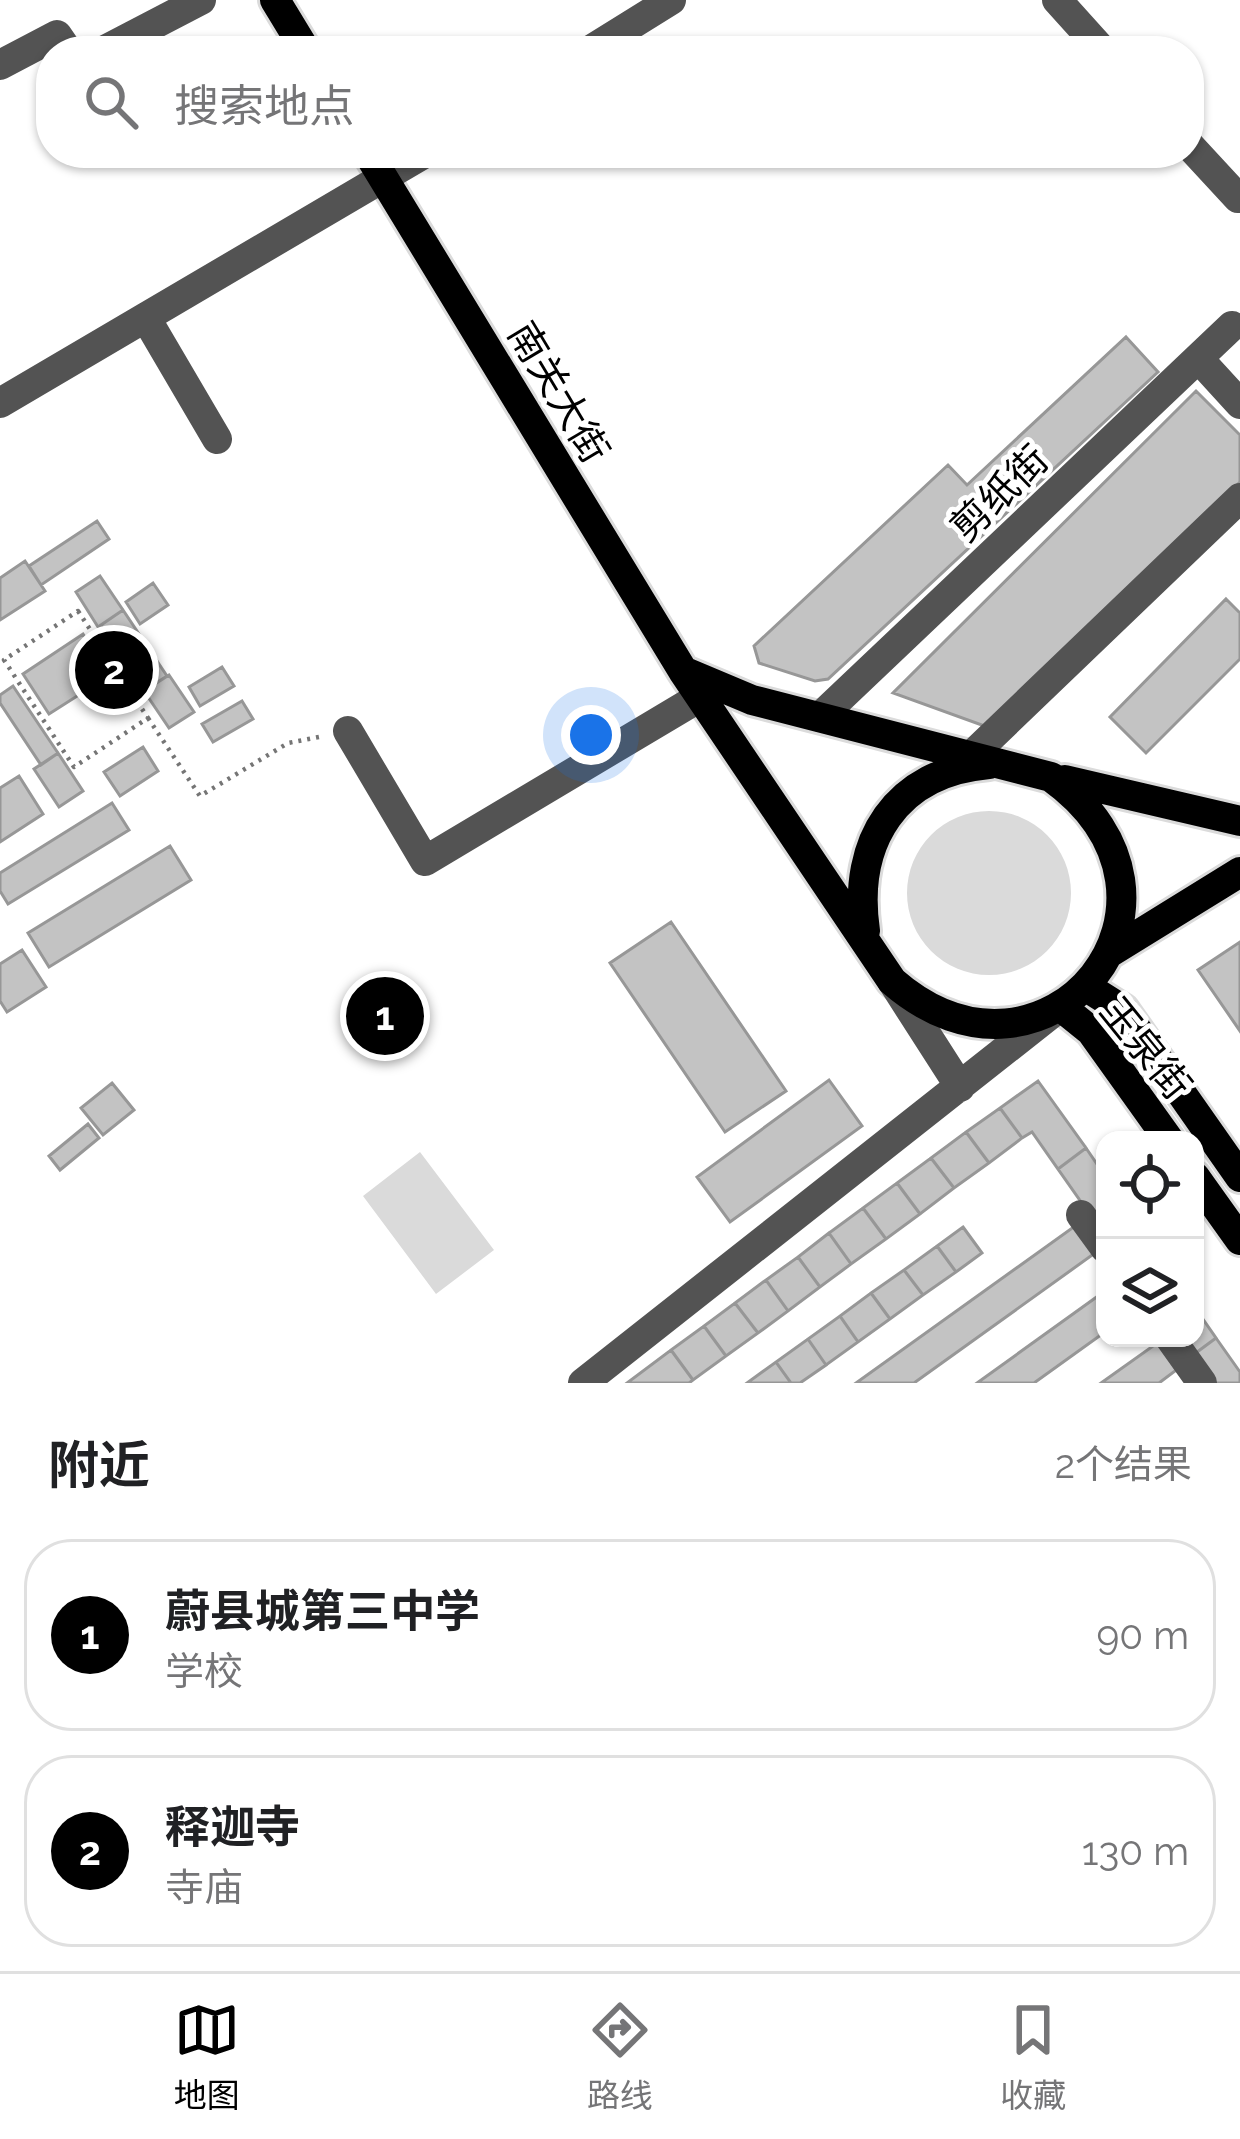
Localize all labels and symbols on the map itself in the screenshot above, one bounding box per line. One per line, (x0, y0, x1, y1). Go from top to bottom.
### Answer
street label: 南关大街 (499, 313, 619, 471)
street label: 剪纸街 (941, 436, 1057, 550)
pin: 2 (75, 625, 153, 715)
your location (561, 705, 621, 765)
pin: 1 (346, 971, 424, 1061)
street label: 玉泉街 (1091, 988, 1201, 1108)

